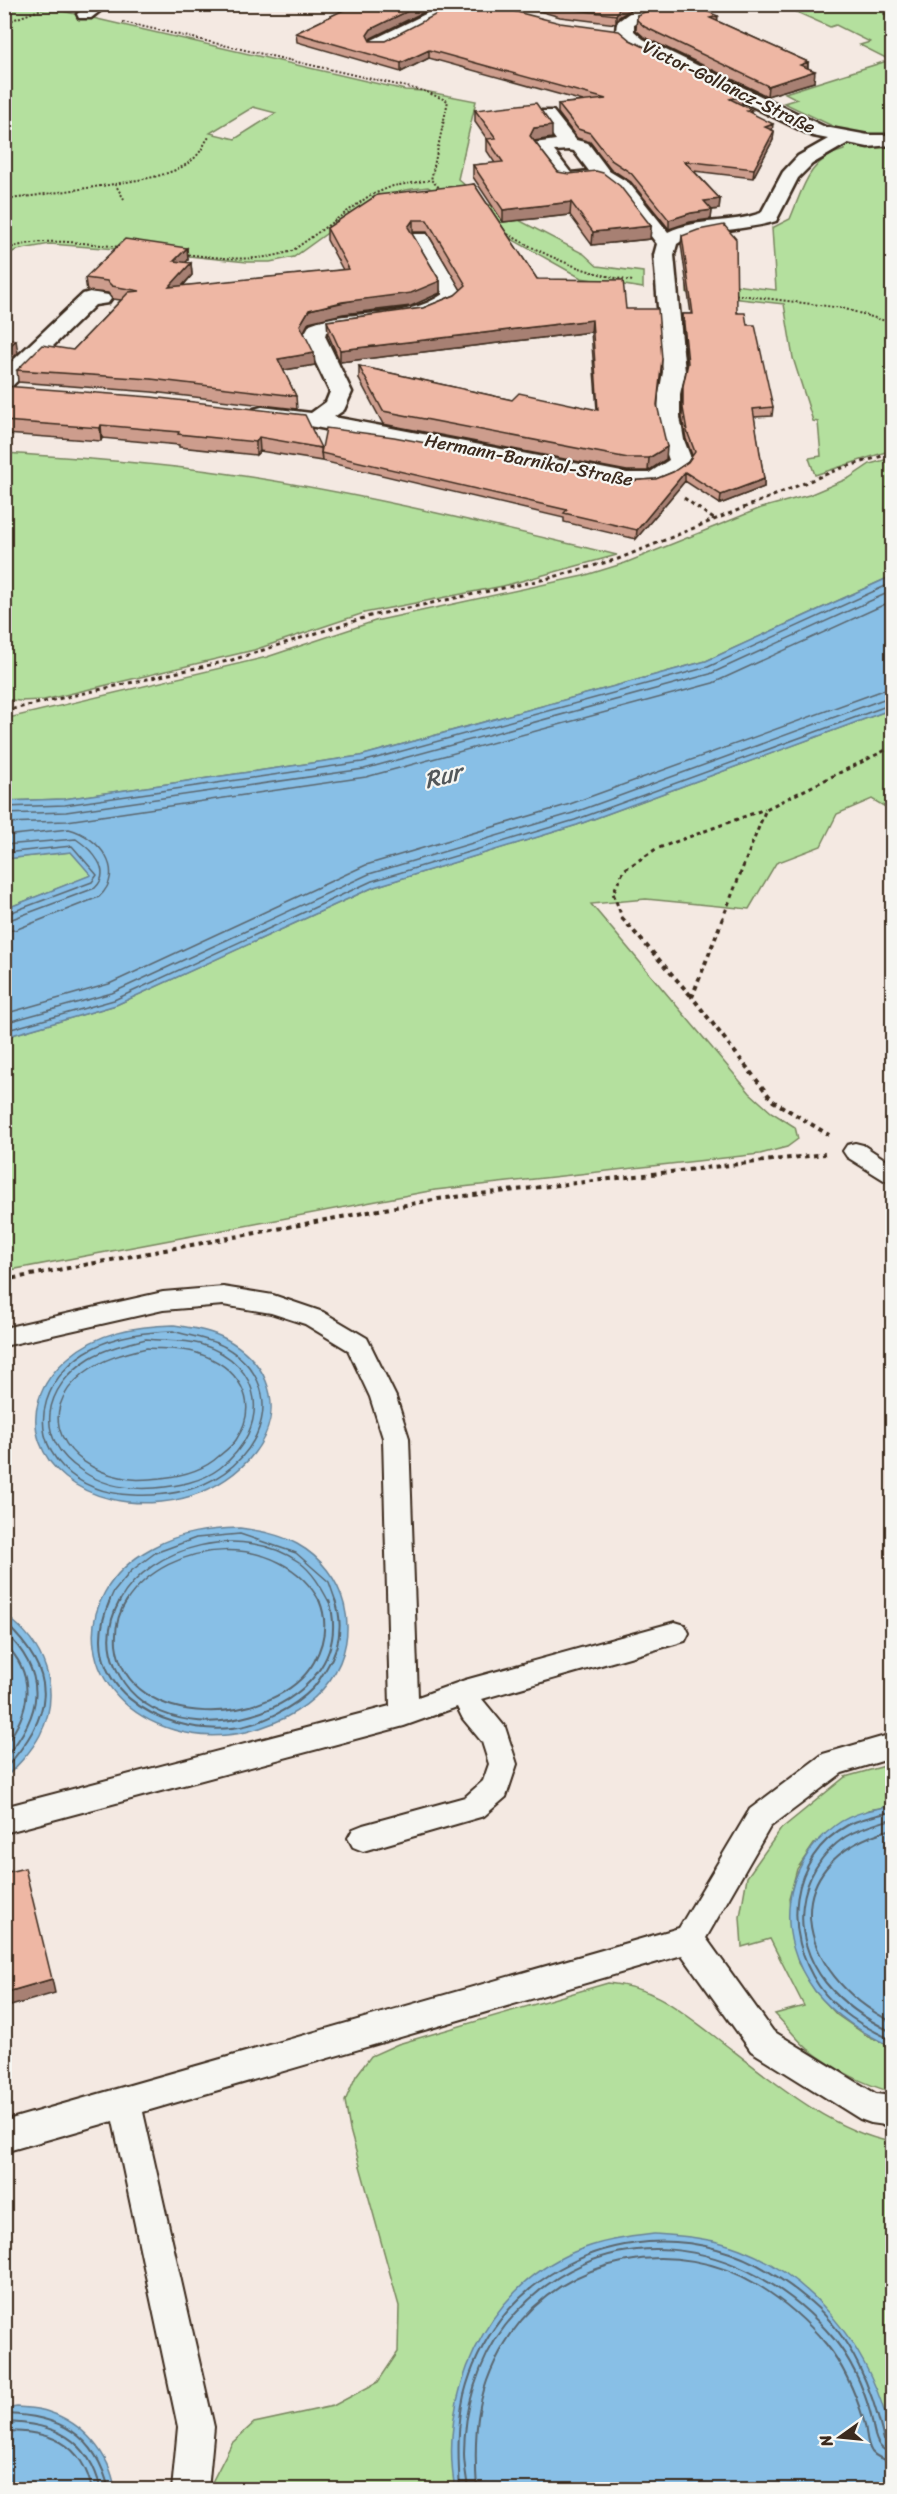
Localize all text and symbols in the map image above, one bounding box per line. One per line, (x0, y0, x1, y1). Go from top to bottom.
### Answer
street label: Victor-Gollancz-Straße (637, 31, 821, 143)
street label: Hermann-Barnikol-Straße (422, 424, 636, 496)
water label: Rur (420, 750, 470, 801)
north arrow (810, 2407, 870, 2467)
text: N (810, 2431, 842, 2451)

